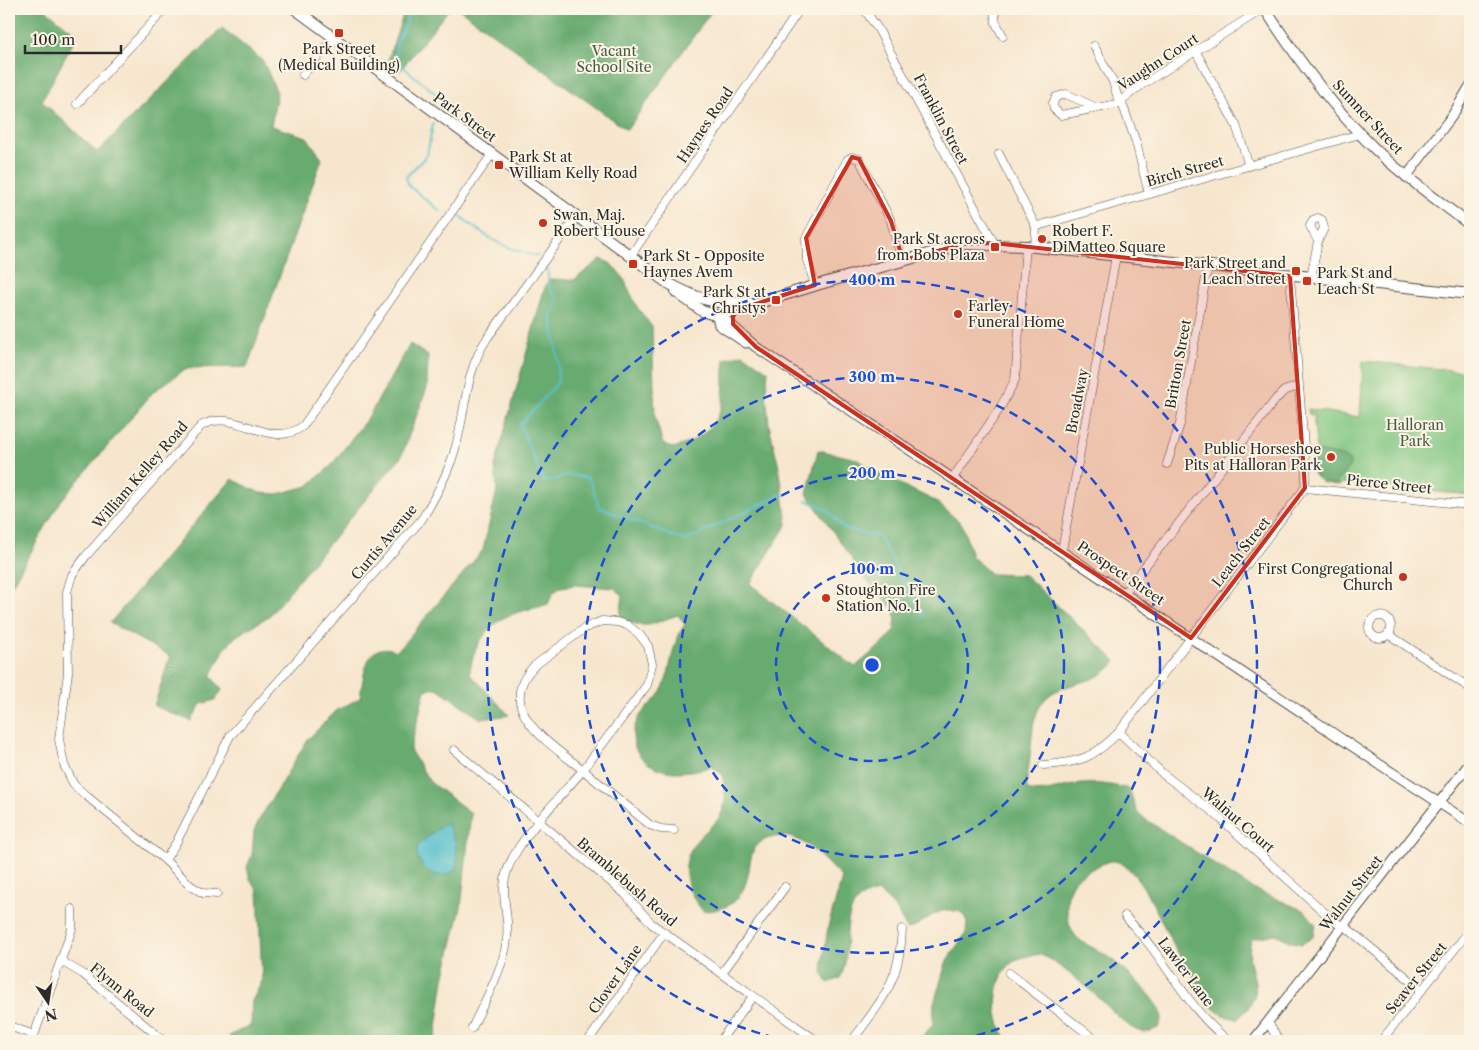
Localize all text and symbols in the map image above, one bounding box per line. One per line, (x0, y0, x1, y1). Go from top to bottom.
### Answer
scale bar (25, 22, 121, 54)
marker: Park Street (Medical Building) (333, 27, 345, 39)
street label: Vaughn Court (1114, 29, 1202, 95)
text: 100 m (32, 30, 75, 49)
place label: Park Street (Medical Building) (278, 40, 400, 74)
park label: Vacant School Site (577, 42, 652, 76)
street label: Franklin Street (910, 71, 972, 167)
street label: Sumner Street (1329, 76, 1407, 158)
street label: Haynes Road (673, 83, 737, 166)
street label: Park Street (430, 88, 500, 146)
place label: Park St at William Kelly Road (508, 148, 638, 182)
street label: Birch Street (1144, 151, 1226, 191)
marker: Park St at William Kelly Road (493, 159, 505, 171)
place label: Swan, Maj. Robert House (553, 206, 646, 240)
marker: Swan, Maj. Robert House (537, 217, 549, 229)
place label: Robert F. DiMatteo Square (1052, 222, 1166, 256)
place label: Park St across from Bobs Plaza (877, 230, 986, 264)
marker: Robert F. DiMatteo Square (1036, 233, 1048, 245)
marker: Park St across from Bobs Plaza (989, 241, 1001, 253)
place label: Park St - Opposite Haynes Avem (643, 247, 765, 281)
place label: Park Street and Leach Street (1184, 254, 1286, 288)
marker: Park St - Opposite Haynes Avem (627, 258, 639, 270)
place label: Park St and Leach St (1317, 264, 1393, 298)
marker: Park Street and Leach Street (1290, 265, 1302, 277)
text: 400 m (849, 270, 895, 289)
marker: Park St and Leach St (1301, 275, 1313, 287)
place label: Park St at Christys (703, 283, 766, 317)
marker: Park St at Christys (770, 294, 782, 306)
place label: Farley Funeral Home (968, 297, 1065, 331)
marker: Farley Funeral Home (952, 308, 964, 320)
street label: Britton Street (1161, 318, 1195, 410)
text: 300 m (849, 367, 895, 386)
street label: Broadway (1062, 367, 1092, 435)
park label: Halloran Park (1386, 416, 1444, 450)
street label: William Kelley Road (88, 417, 192, 533)
place label: Public Horseshoe Pits at Halloran Park (1184, 440, 1322, 474)
marker: Public Horseshoe Pits at Halloran Park (1325, 451, 1337, 463)
text: 200 m (849, 463, 895, 482)
street label: Pierce Street (1345, 471, 1433, 497)
street label: Curtis Avenue (347, 500, 421, 584)
street label: Leach Street (1208, 513, 1274, 591)
street label: Prospect Street (1074, 537, 1168, 609)
text: 100 m (850, 559, 894, 578)
place label: First Congregational Church (1257, 560, 1393, 594)
marker: First Congregational Church (1397, 571, 1409, 583)
place label: Stoughton Fire Station No. 1 (836, 581, 936, 615)
marker: Stoughton Fire Station No. 1 (820, 592, 832, 604)
centre of rings (863, 656, 881, 674)
street label: Walnut Court (1197, 783, 1278, 857)
street label: Bramblebush Road (573, 834, 681, 931)
street label: Walnut Street (1315, 851, 1386, 935)
street label: Lawler Lane (1154, 934, 1218, 1010)
street label: Seaver Street (1382, 938, 1450, 1018)
street label: Clover Lane (584, 941, 646, 1017)
street label: Flynn Road (86, 959, 158, 1021)
north arrow (22, 978, 72, 1028)
text: N (43, 1005, 59, 1025)

